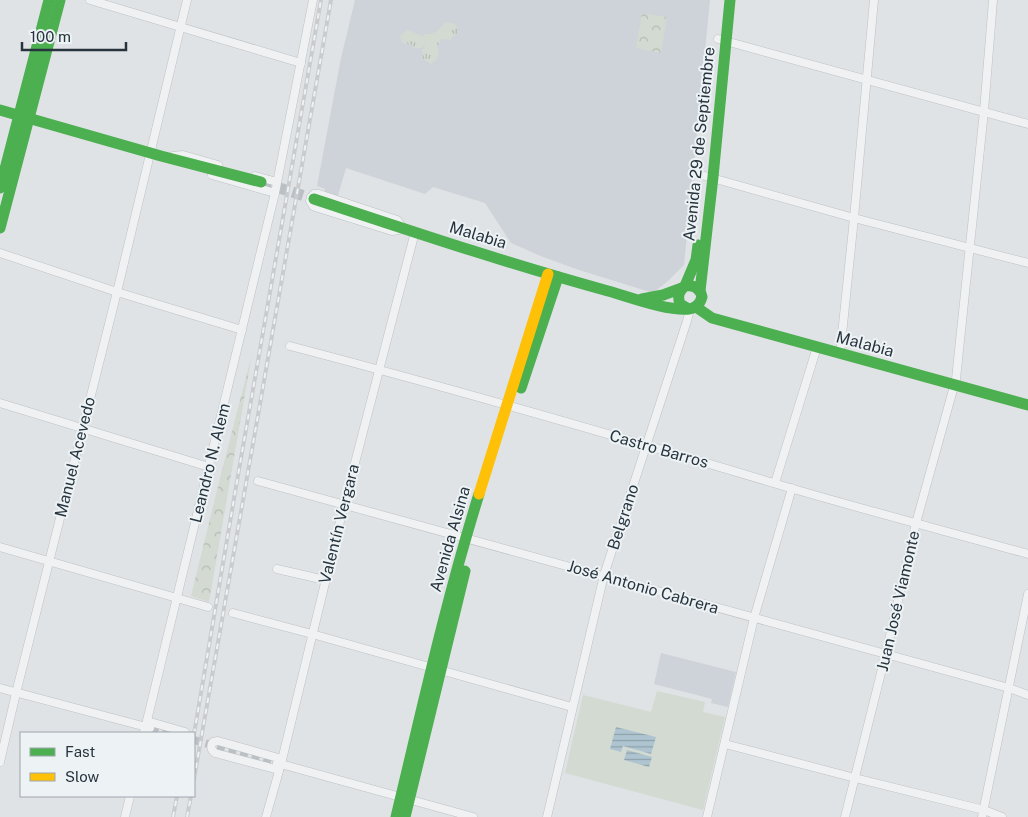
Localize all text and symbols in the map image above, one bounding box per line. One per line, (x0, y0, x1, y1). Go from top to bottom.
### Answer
scale bar (22, 20, 126, 52)
text: 100 m (30, 28, 71, 45)
street label: Avenida 29 de Septiembre (679, 46, 719, 242)
street label: Malabia (447, 217, 509, 253)
street label: Malabia (834, 327, 896, 361)
street label: Manuel Acevedo (51, 395, 99, 519)
street label: Leandro N. Alem (186, 401, 234, 525)
street label: Castro Barros (607, 426, 711, 472)
street label: Valentín Vergara (315, 462, 363, 586)
street label: Belgrano (603, 482, 643, 552)
street label: Avenida Alsina (426, 484, 474, 594)
street label: Juan José Viamonte (873, 529, 923, 673)
street label: José Antonio Cabrera (565, 556, 721, 618)
legend (20, 732, 195, 797)
text: Fast (65, 743, 95, 760)
text: Slow (65, 768, 100, 785)

